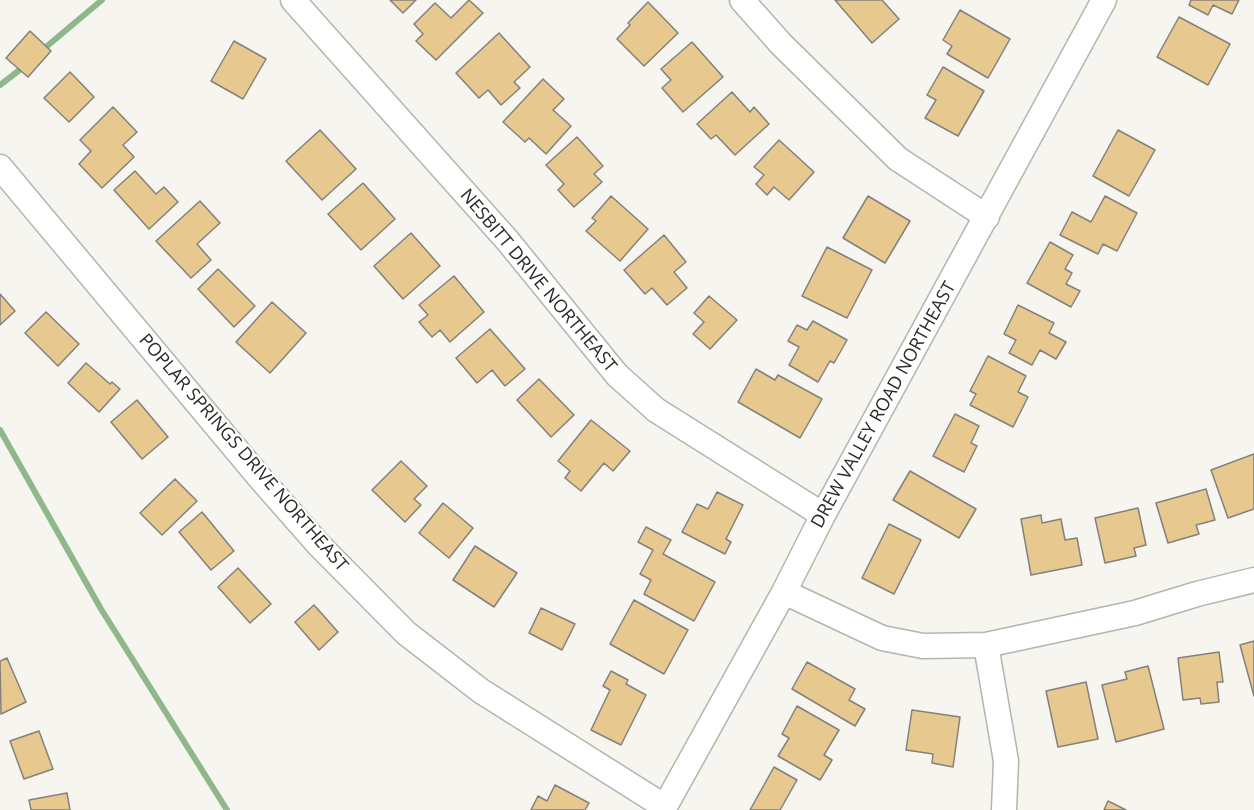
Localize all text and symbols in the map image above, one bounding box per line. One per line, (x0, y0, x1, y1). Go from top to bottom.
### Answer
street label: NESBITT DRIVE NORTHEAST (455, 185, 621, 377)
street label: DREW VALLEY ROAD NORTHEAST (807, 278, 961, 532)
street label: POPLAR SPRINGS DRIVE NORTHEAST (134, 330, 352, 576)

